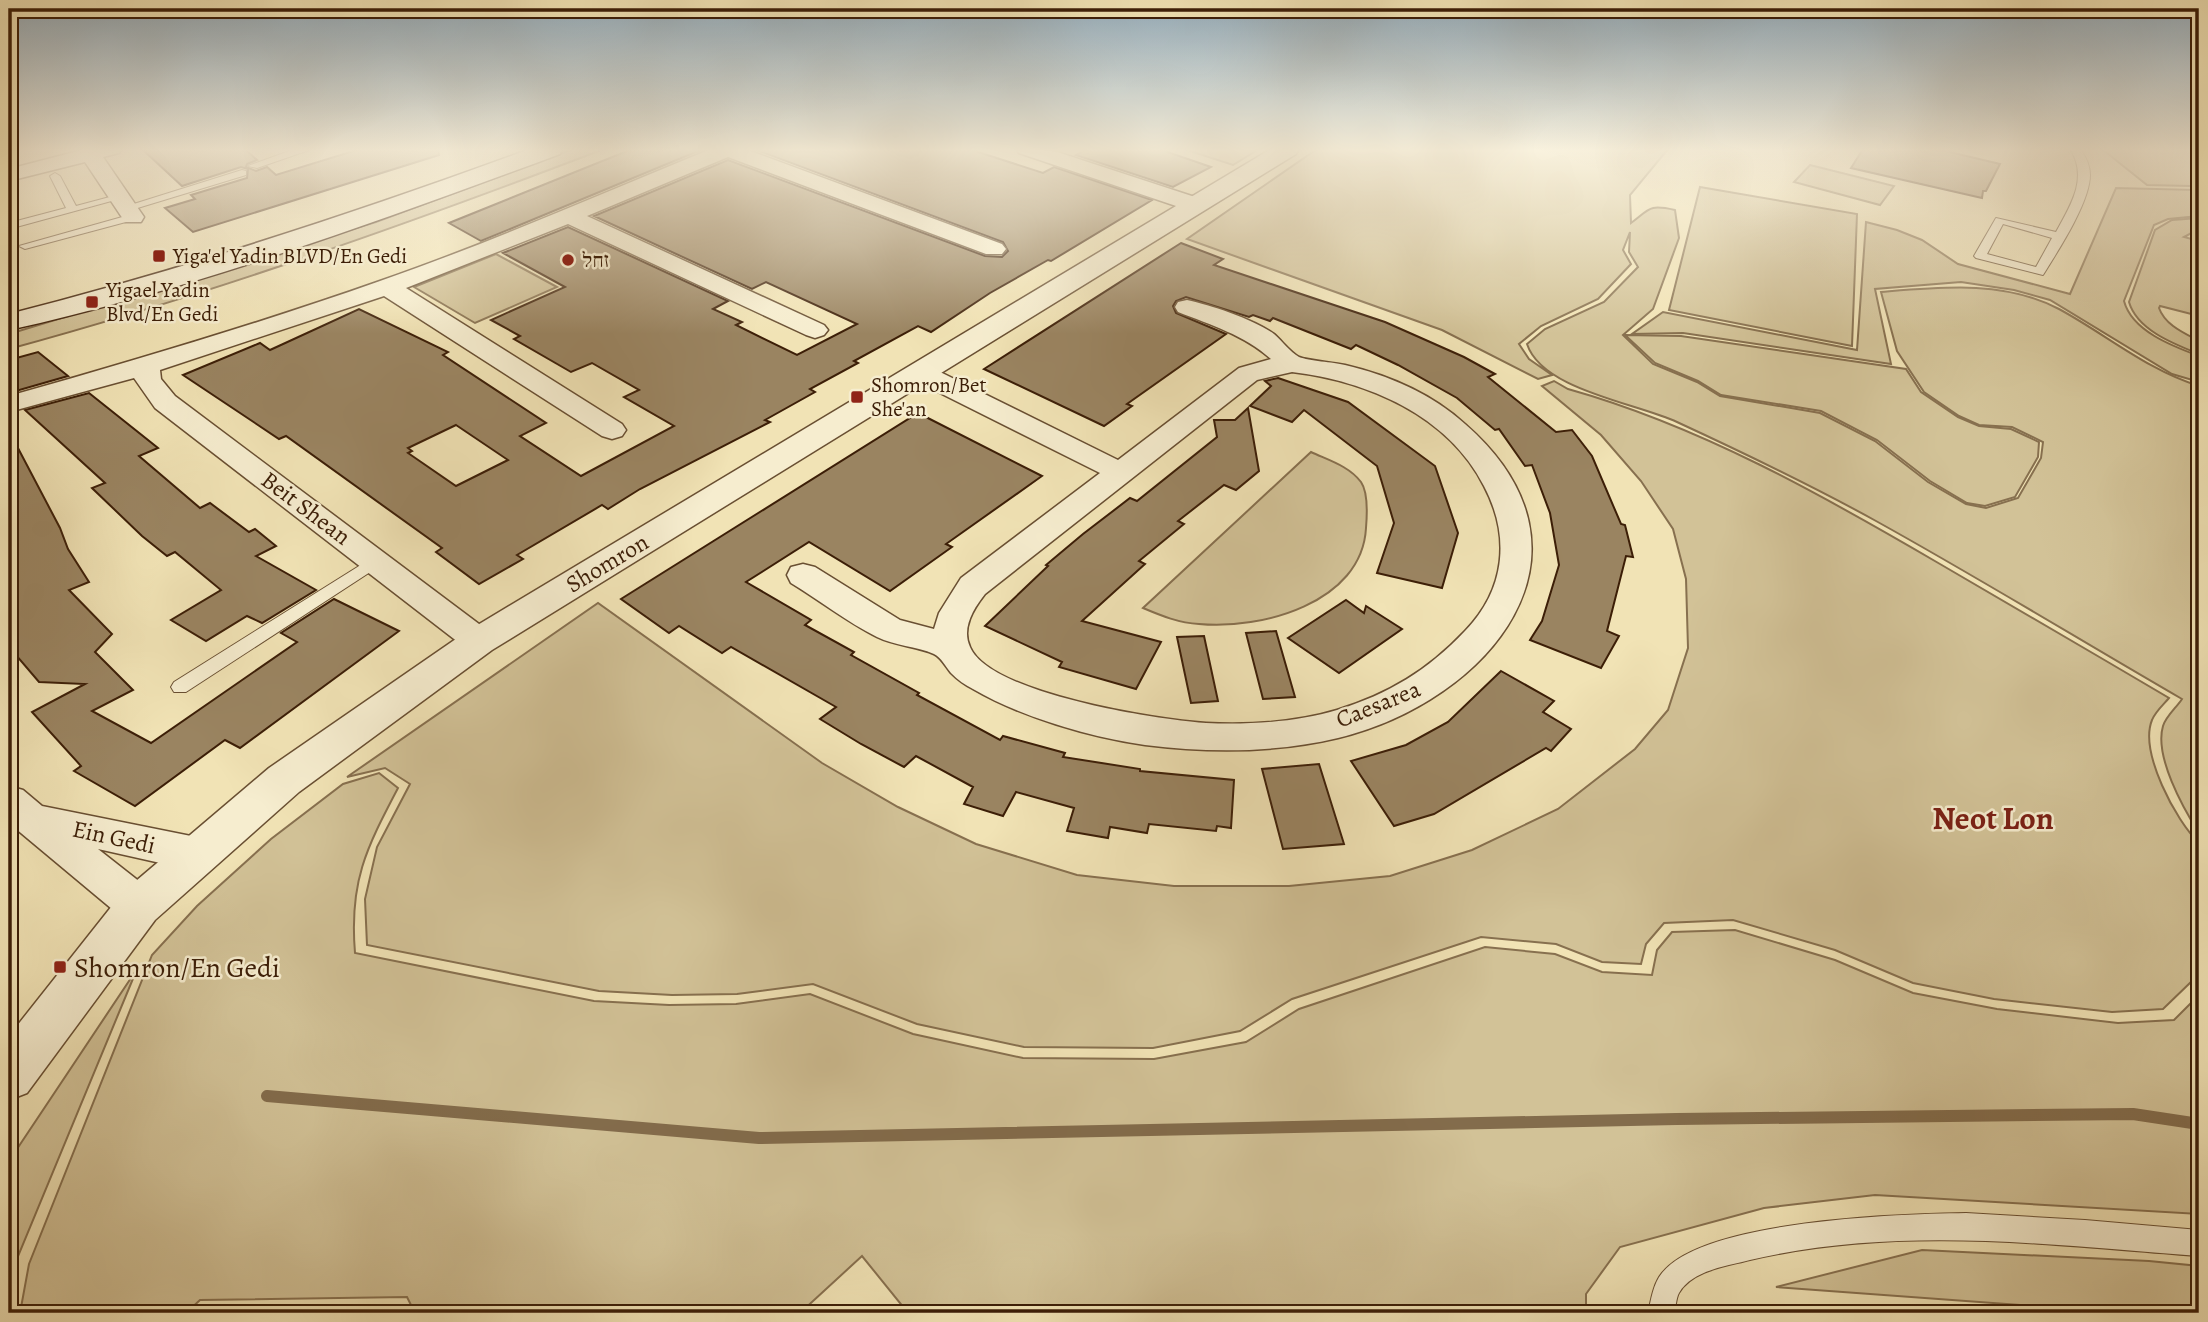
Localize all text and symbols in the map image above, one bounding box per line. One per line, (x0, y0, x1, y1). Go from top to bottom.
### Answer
place label: Yiga'el Yadin BLVD/En Gedi (172, 242, 407, 270)
place label: זחל (582, 246, 609, 274)
marker: Yiga'el Yadin BLVD/En Gedi (151, 248, 167, 264)
marker: זחל (560, 252, 576, 268)
place label: Yigael Yadin Blvd/En Gedi (105, 276, 219, 328)
marker: Yigael Yadin Blvd/En Gedi (84, 294, 100, 310)
place label: Shomron/Bet She'an (871, 371, 987, 423)
marker: Shomron/Bet She'an (849, 389, 865, 405)
street label: Beit Shean (255, 464, 357, 552)
street label: Shomron (560, 526, 654, 600)
street label: Caesarea (1331, 672, 1426, 735)
district label: Neot Lon (1932, 796, 2054, 840)
street label: Ein Gedi (70, 813, 158, 861)
place label: Shomron/En Gedi (74, 949, 280, 987)
marker: Shomron/En Gedi (52, 959, 68, 975)

